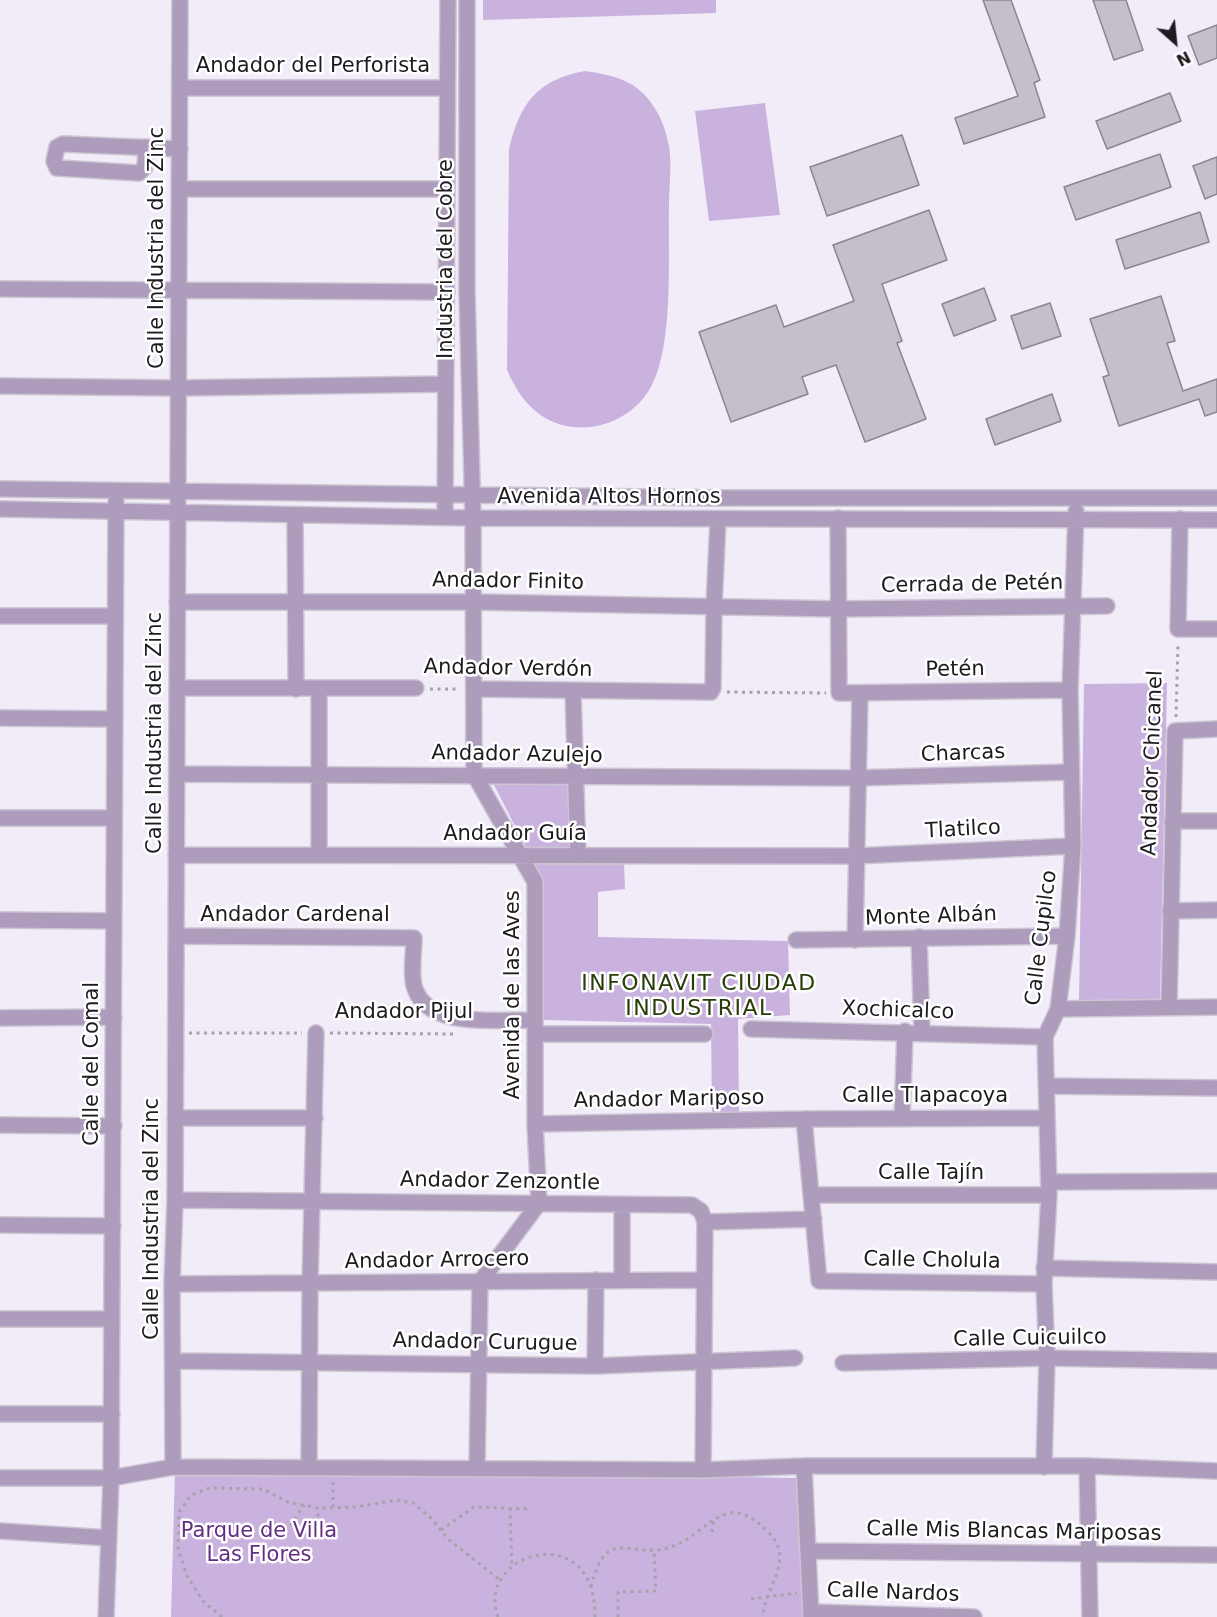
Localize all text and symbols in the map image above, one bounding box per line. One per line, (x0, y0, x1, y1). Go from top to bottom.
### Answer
north arrow (1145, 12, 1205, 72)
text: N (1173, 47, 1194, 70)
street label: Andador del Perforista (196, 54, 430, 80)
street label: Calle Industria del Zinc (145, 127, 171, 369)
street label: Industria del Cobre (434, 159, 460, 359)
street label: Avenida Altos Hornos (497, 485, 721, 511)
street label: Andador Finito (432, 568, 584, 596)
street label: Cerrada de Petén (881, 571, 1063, 599)
street label: Calle Industria del Zinc (143, 612, 169, 854)
street label: Andador Verdón (423, 655, 593, 683)
street label: Petén (925, 657, 985, 683)
street label: Andador Chicanel (1137, 670, 1169, 856)
street label: Charcas (920, 740, 1006, 768)
street label: Andador Azulejo (431, 741, 603, 769)
street label: Tlatilco (924, 815, 1002, 845)
street label: Andador Guía (443, 822, 587, 848)
street label: Calle Cupilco (1021, 869, 1063, 1007)
street label: Avenida de las Aves (501, 890, 527, 1100)
street label: Monte Albán (865, 902, 997, 932)
street label: Andador Cardenal (200, 903, 390, 929)
district label: INFONAVIT CIUDAD INDUSTRIAL (581, 971, 817, 1022)
street label: Calle del Comal (80, 982, 106, 1146)
street label: Xochicalco (841, 996, 955, 1026)
street label: Andador Pijul (335, 1000, 473, 1026)
street label: Calle Tlapacoya (842, 1084, 1008, 1110)
street label: Andador Mariposo (573, 1086, 765, 1114)
street label: Calle Industria del Zinc (140, 1098, 166, 1340)
street label: Calle Tajín (878, 1161, 984, 1187)
street label: Andador Zenzontle (400, 1168, 600, 1196)
street label: Andador Arrocero (345, 1247, 529, 1275)
street label: Calle Cholula (863, 1247, 1001, 1275)
street label: Calle Cuicuilco (953, 1325, 1107, 1353)
street label: Andador Curugue (392, 1329, 578, 1357)
street label: Calle Mis Blancas Mariposas (866, 1517, 1162, 1547)
park label: Parque de Villa Las Flores (181, 1519, 337, 1569)
street label: Calle Nardos (826, 1578, 960, 1608)

